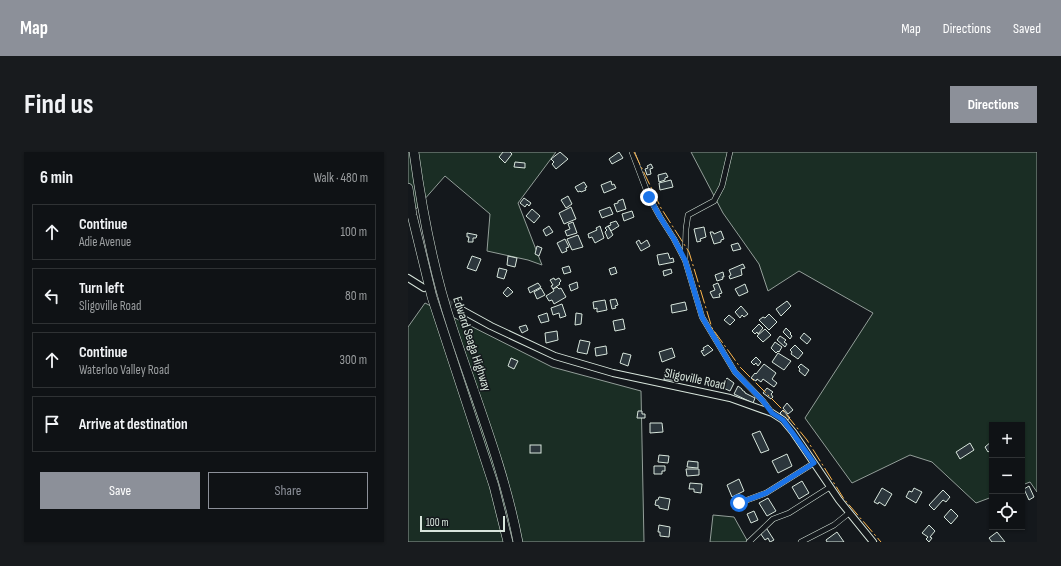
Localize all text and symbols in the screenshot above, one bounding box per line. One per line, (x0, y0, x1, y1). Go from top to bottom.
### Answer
text: Map (20, 17, 48, 40)
text: Map (901, 20, 921, 37)
text: Directions (943, 20, 991, 37)
text: Saved (1013, 20, 1041, 37)
button: Directions (950, 86, 1037, 123)
text: Find us (24, 88, 93, 121)
text: 6 min (40, 168, 73, 188)
text: Walk · 480 m (313, 170, 368, 186)
route end (640, 188, 658, 206)
text: Continue (79, 215, 128, 234)
icon: ahead (41, 221, 63, 243)
text: 100 m (340, 224, 367, 240)
text: Adie Avenue (79, 234, 131, 250)
text: Turn left (79, 279, 124, 298)
icon: left (41, 285, 63, 307)
text: 80 m (345, 288, 367, 304)
street label: Edward Seaga Highway (449, 295, 495, 393)
text: Sligoville Road (79, 298, 141, 314)
text: Continue (79, 343, 128, 362)
icon: ahead (41, 349, 63, 371)
text: 300 m (340, 352, 367, 368)
text: Waterloo Valley Road (79, 362, 169, 378)
street label: Sligoville Road (663, 365, 727, 393)
icon: arrive (41, 413, 63, 435)
text: Arrive at destination (79, 415, 188, 434)
map controls (989, 422, 1025, 530)
button: + (989, 422, 1025, 458)
button: − (989, 458, 1025, 494)
button: Save (40, 472, 200, 509)
button: Share (208, 472, 368, 509)
route start (730, 494, 748, 512)
button: locate (989, 494, 1025, 530)
scale bar (420, 514, 505, 533)
text: 100 m (426, 516, 448, 529)

